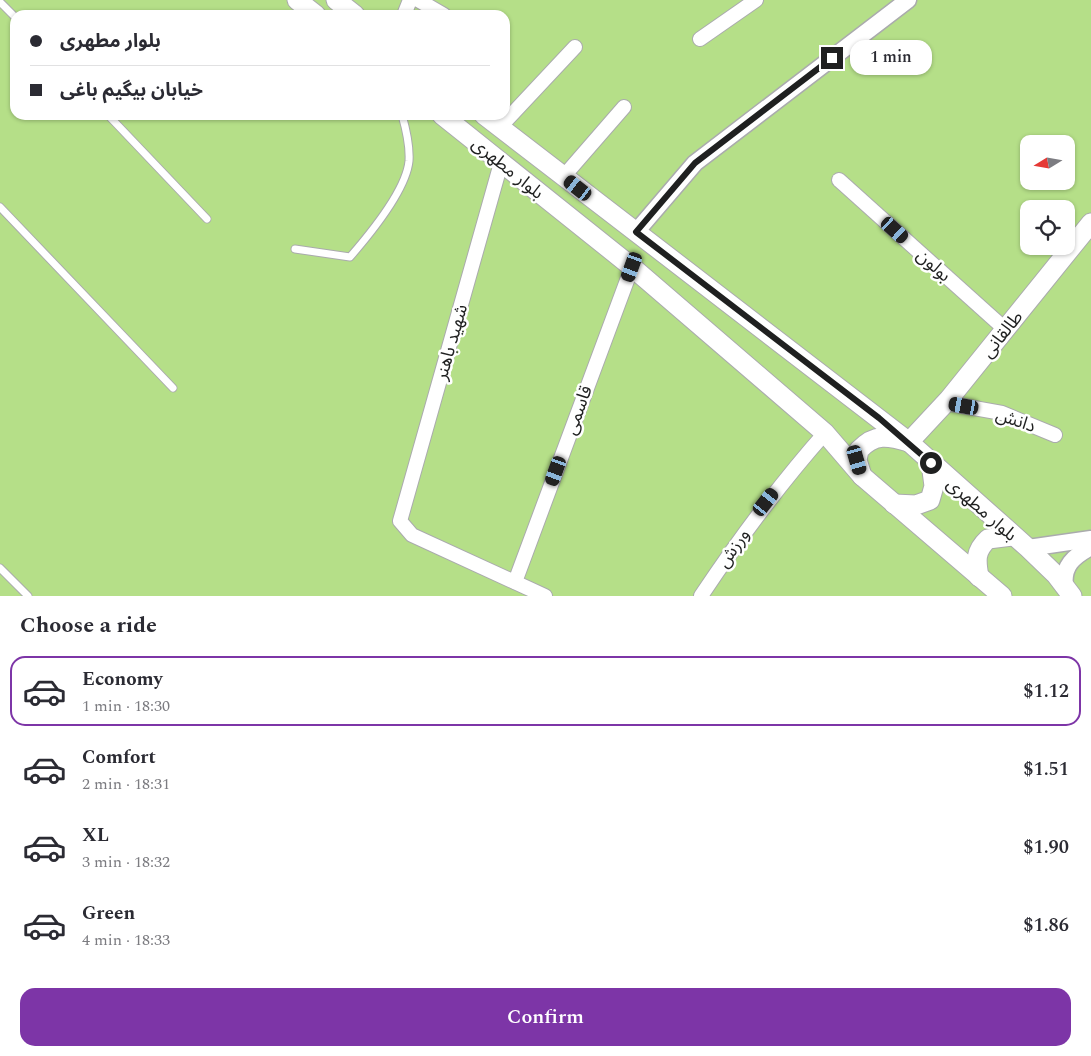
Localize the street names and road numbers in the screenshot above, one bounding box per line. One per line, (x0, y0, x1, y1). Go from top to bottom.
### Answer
street label: بلوار مطهری (466, 131, 550, 206)
street label: بولون (910, 242, 957, 288)
street label: شهید باهنر (428, 301, 475, 384)
street label: طالقانی (975, 305, 1030, 364)
street label: قاسمی (557, 382, 600, 439)
street label: دانش (992, 401, 1039, 440)
street label: بلوار مطهری (940, 471, 1023, 548)
street label: ورزش (710, 523, 756, 573)

